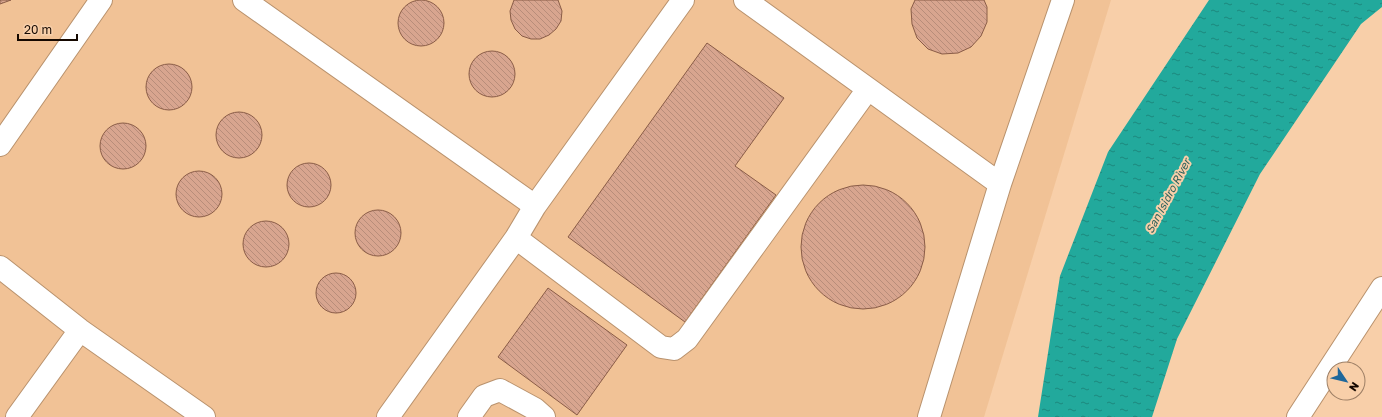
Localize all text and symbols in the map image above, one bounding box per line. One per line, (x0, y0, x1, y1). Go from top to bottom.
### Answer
scale bar (18, 16, 77, 42)
text: 20 m (24, 22, 52, 37)
water label: San Isidro River (1142, 155, 1193, 235)
north arrow (1326, 361, 1366, 401)
text: N (1347, 380, 1362, 394)

